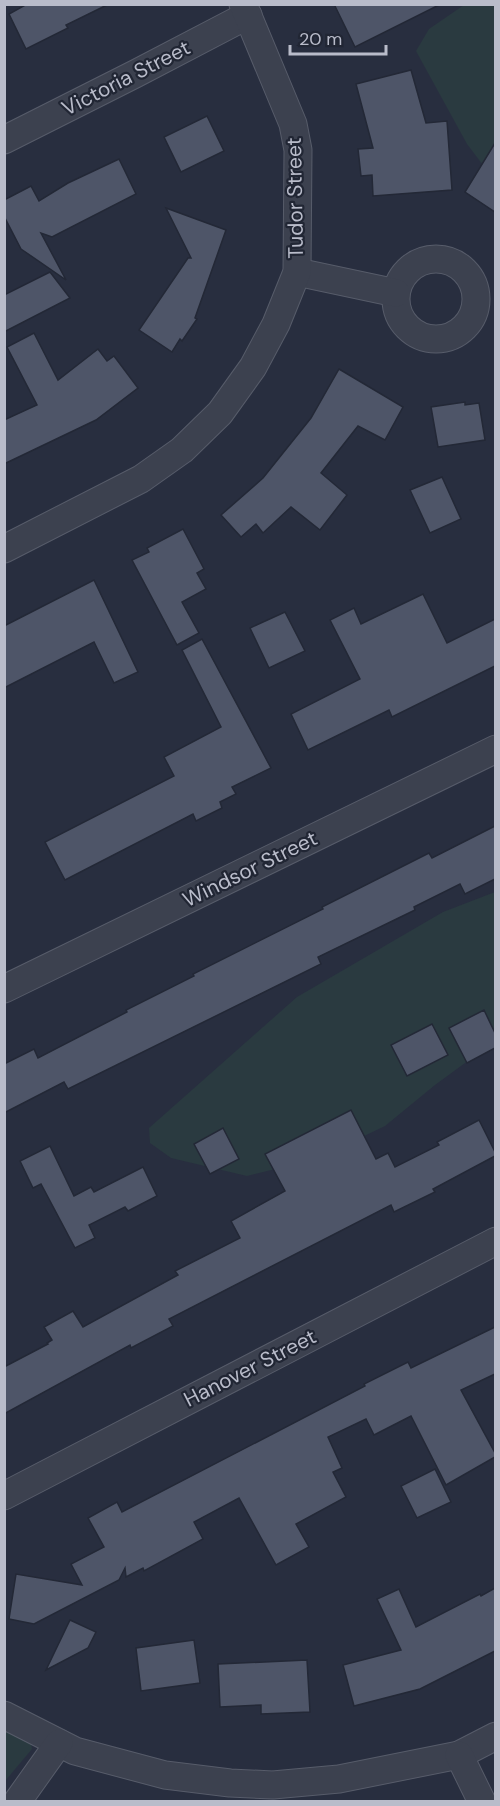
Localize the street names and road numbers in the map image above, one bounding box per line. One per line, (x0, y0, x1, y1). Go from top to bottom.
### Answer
street label: Victoria Street (57, 34, 195, 122)
street label: Tudor Street (280, 137, 310, 259)
street label: Windsor Street (178, 824, 322, 914)
street label: Hanover Street (179, 1323, 321, 1413)

